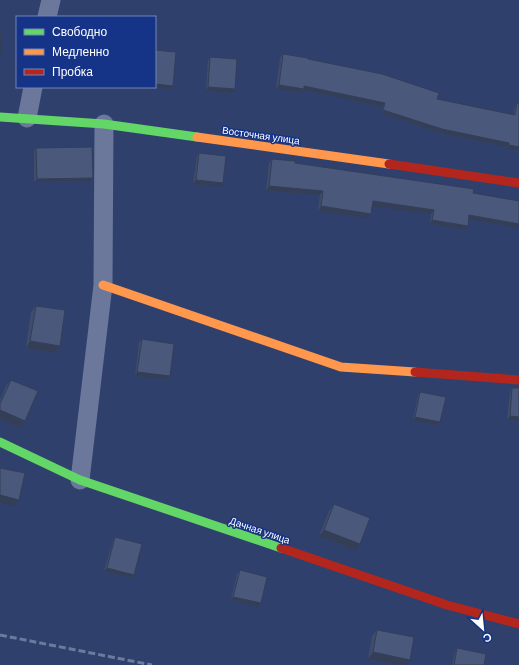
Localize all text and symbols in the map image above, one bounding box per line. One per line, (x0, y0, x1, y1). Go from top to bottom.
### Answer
legend (16, 16, 156, 88)
text: Свободно (52, 24, 107, 39)
text: Медленно (52, 44, 109, 59)
text: Пробка (52, 64, 93, 79)
street label: Восточная улица (221, 124, 301, 146)
street label: Дачная улица (228, 514, 292, 546)
north arrow (463, 609, 503, 649)
text: С (481, 631, 494, 646)

